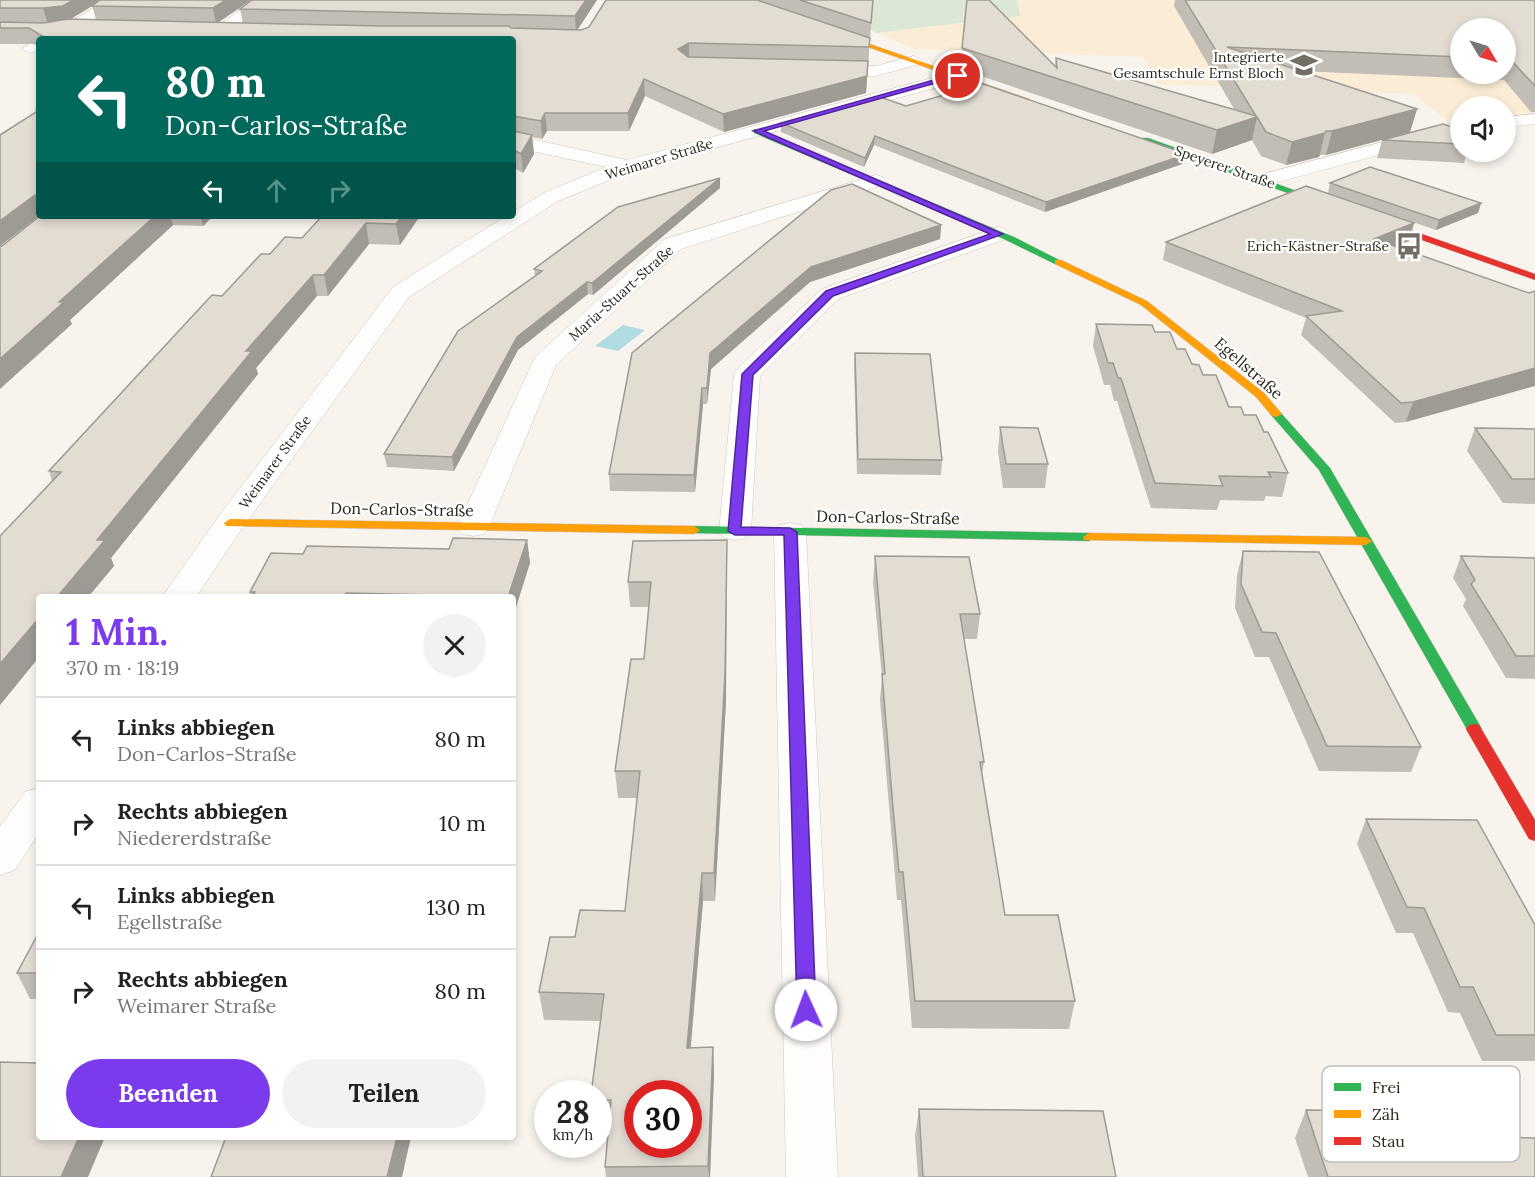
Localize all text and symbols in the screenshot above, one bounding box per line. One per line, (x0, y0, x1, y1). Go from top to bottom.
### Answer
north arrow (1450, 18, 1516, 84)
map controls (1450, 18, 1516, 162)
place label: Integrierte Gesamtschule Ernst Bloch (1113, 48, 1284, 82)
pin (932, 50, 983, 101)
school or university icon: Integrierte Gesamtschule Ernst Bloch (1289, 50, 1319, 80)
text: 80 m (165, 55, 265, 109)
icon: arrive (941, 59, 974, 92)
icon: left (66, 60, 144, 138)
button: sound (1450, 96, 1516, 162)
text: Don-Carlos-Straße (165, 108, 407, 142)
street label: Weimarer Straße (603, 134, 715, 184)
street label: Speyerer Straße (1172, 141, 1278, 193)
icon: left (197, 174, 230, 207)
icon: ahead (260, 174, 293, 207)
icon: right (323, 174, 356, 207)
bus stop icon: Erich-Kästner-Straße (1394, 231, 1424, 261)
place label: Erich-Kästner-Straße (1247, 237, 1389, 255)
street label: Maria-Stuart-Straße (565, 241, 677, 345)
street label: Egellstraße (1211, 333, 1288, 403)
street label: Weimarer Straße (235, 411, 315, 512)
street label: Don-Carlos-Straße (330, 498, 474, 520)
street label: Don-Carlos-Straße (816, 506, 960, 528)
text: 1 Min. (66, 609, 168, 655)
button: close (423, 614, 486, 677)
text: 370 m · 18:19 (66, 655, 179, 680)
text: Links abbiegen (117, 713, 275, 741)
icon: left (66, 723, 99, 756)
text: 80 m (435, 725, 486, 753)
text: Don-Carlos-Straße (117, 741, 297, 766)
text: Rechts abbiegen (117, 797, 288, 825)
icon: right (66, 807, 99, 840)
text: 10 m (439, 809, 486, 837)
text: Niedererdstraße (117, 825, 272, 850)
text: Links abbiegen (117, 881, 275, 909)
icon: left (66, 891, 99, 924)
text: 130 m (427, 893, 486, 921)
text: Egellstraße (117, 909, 222, 934)
text: Rechts abbiegen (117, 965, 288, 993)
icon: right (66, 975, 99, 1008)
text: 80 m (435, 977, 486, 1005)
position arrow (774, 978, 838, 1042)
text: Weimarer Straße (117, 993, 276, 1018)
button: Beenden (66, 1059, 270, 1128)
button: Teilen (282, 1059, 486, 1128)
legend (1322, 1066, 1520, 1162)
text: Frei (1372, 1077, 1401, 1097)
speed limit sign: 30 (624, 1080, 702, 1158)
text: 28 (556, 1093, 590, 1131)
text: Zäh (1372, 1104, 1400, 1124)
text: km/h (553, 1125, 593, 1144)
text: Stau (1372, 1131, 1405, 1151)

